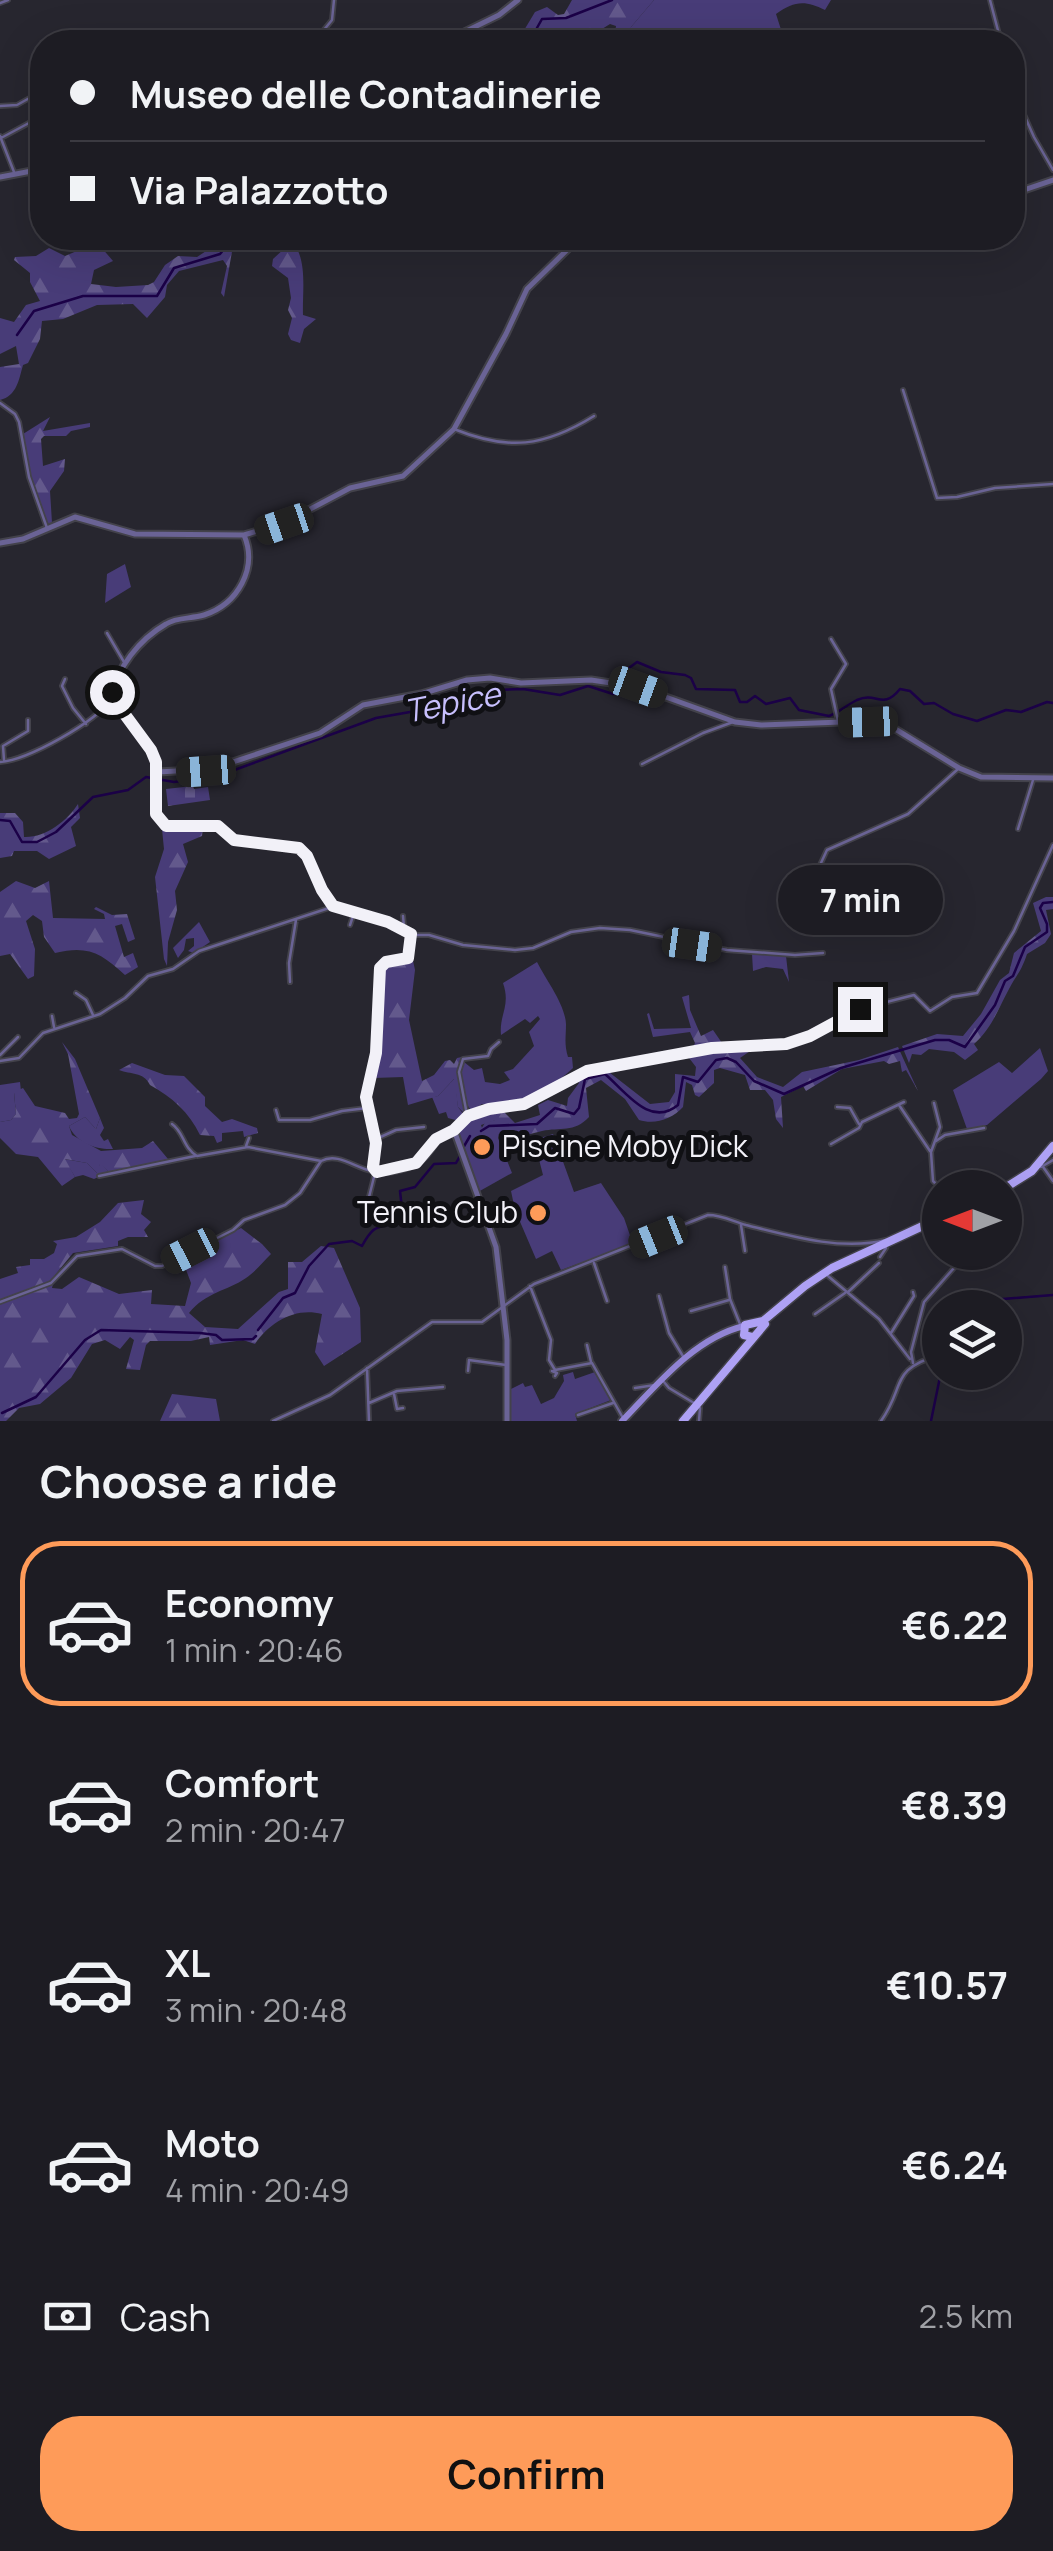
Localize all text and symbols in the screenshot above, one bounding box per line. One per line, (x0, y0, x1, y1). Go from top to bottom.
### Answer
text: Museo delle Contadinerie (130, 67, 602, 119)
text: Via Palazzotto (130, 163, 389, 215)
car (251, 500, 317, 548)
car (605, 663, 671, 711)
route start (90, 670, 135, 715)
water label: Tepice (400, 671, 506, 733)
car (837, 706, 899, 738)
car (175, 754, 237, 788)
callout: 7 min (778, 864, 942, 934)
text: 7 min (820, 878, 901, 922)
car (660, 926, 724, 964)
route end (838, 987, 883, 1032)
place label: Piscine Moby Dick (502, 1125, 749, 1166)
marker: Piscine Moby Dick (471, 1136, 493, 1158)
north arrow (922, 1170, 1022, 1270)
map controls (922, 1170, 1022, 1390)
place label: Tennis Club (357, 1191, 518, 1232)
marker: Tennis Club (527, 1202, 549, 1224)
car (625, 1212, 691, 1262)
car (156, 1224, 224, 1278)
button: layers (922, 1290, 1022, 1390)
text: Choose a ride (40, 1450, 337, 1512)
text: Economy (165, 1576, 334, 1628)
icon: car (45, 1579, 135, 1669)
text: €6.22 (902, 1598, 1008, 1650)
text: 1 min · 20:46 (165, 1628, 344, 1672)
text: Comfort (165, 1756, 319, 1808)
icon: car (45, 1759, 135, 1849)
text: €8.39 (902, 1778, 1008, 1830)
text: 2 min · 20:47 (165, 1808, 346, 1852)
text: XL (165, 1936, 210, 1988)
icon: car (45, 1939, 135, 2029)
text: €10.57 (886, 1958, 1008, 2010)
text: 3 min · 20:48 (165, 1988, 348, 2032)
text: Moto (165, 2116, 260, 2168)
icon: car (45, 2119, 135, 2209)
text: €6.24 (902, 2138, 1008, 2190)
text: 4 min · 20:49 (165, 2168, 350, 2212)
icon: cash (40, 2289, 95, 2344)
text: Cash (120, 2290, 211, 2342)
text: 2.5 km (919, 2294, 1013, 2338)
button: Confirm (40, 2416, 1013, 2531)

